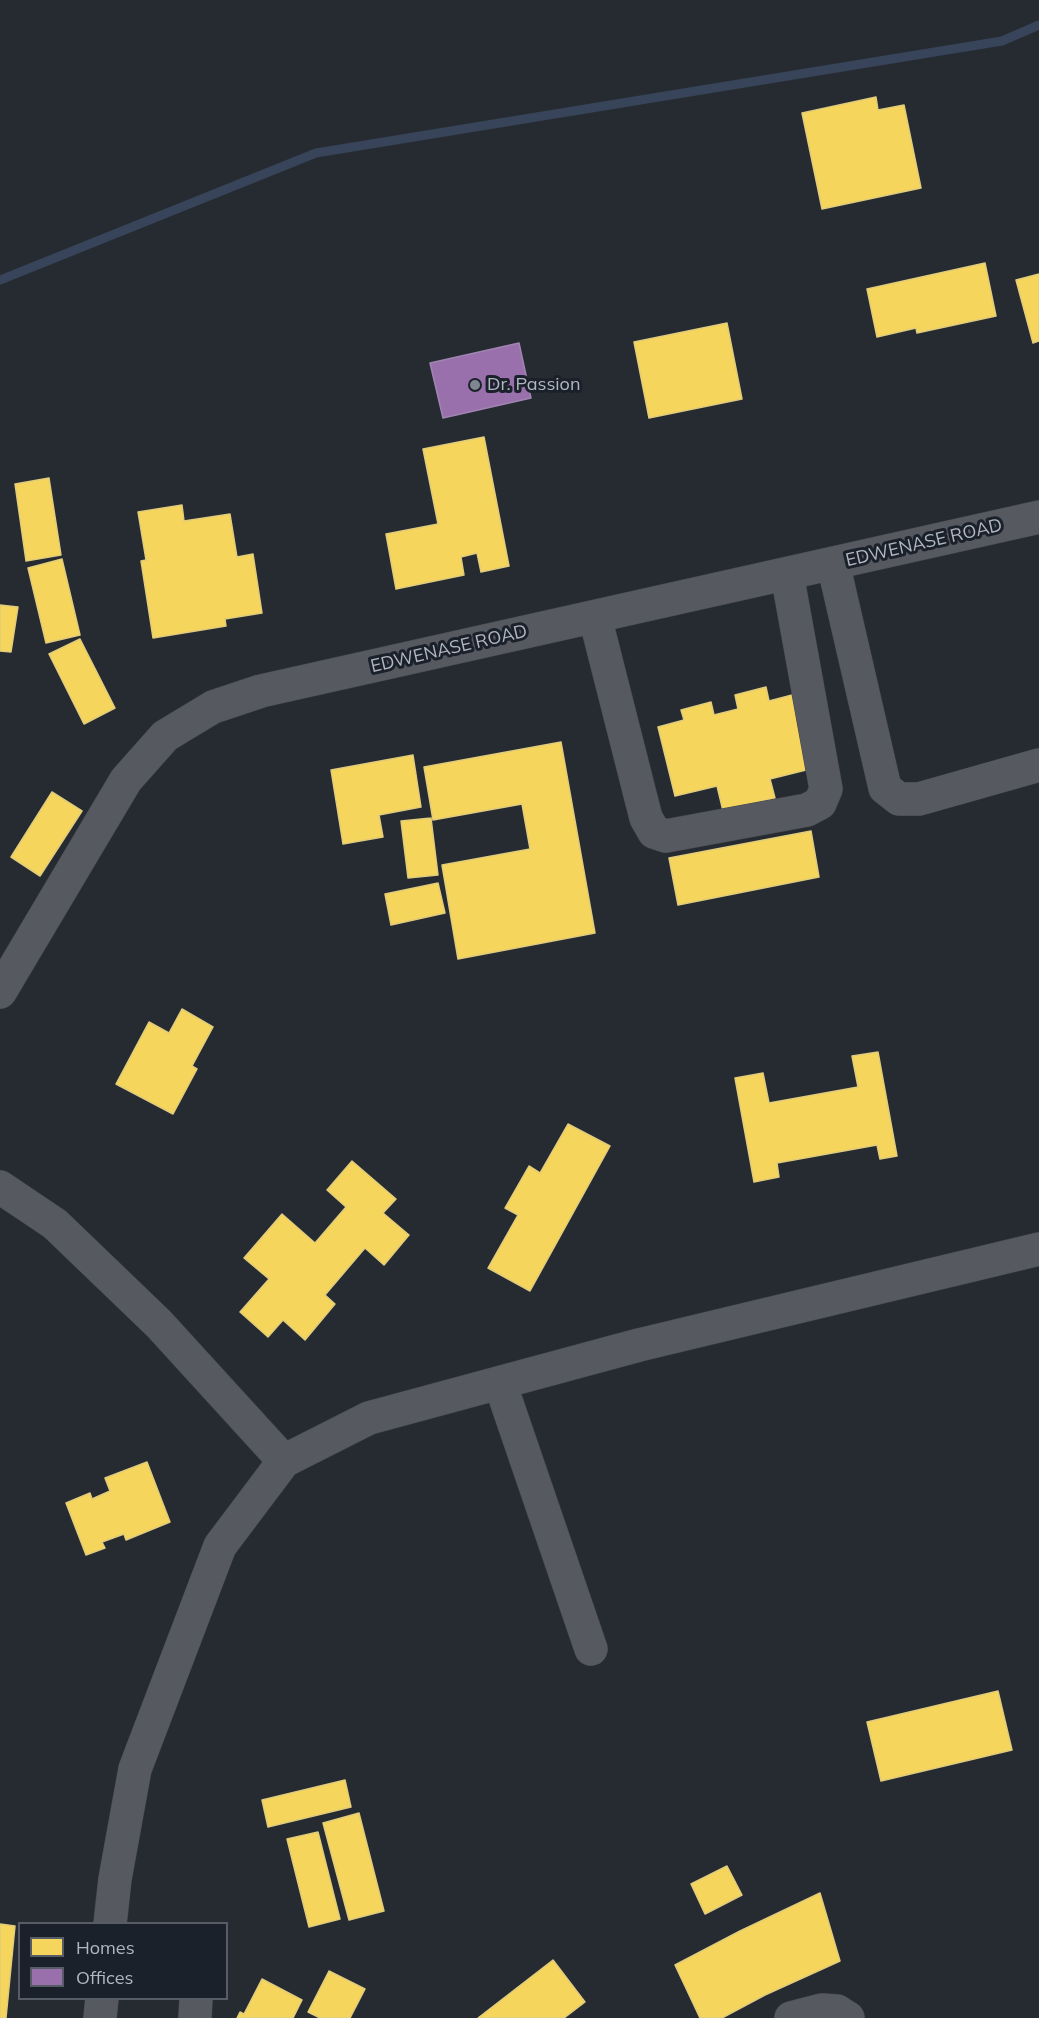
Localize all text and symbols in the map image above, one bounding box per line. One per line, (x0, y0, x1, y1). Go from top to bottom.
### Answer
place label: Dr. Passion (487, 374, 580, 396)
marker: Dr. Passion (468, 378, 482, 392)
street label: EDWENASE ROAD (844, 514, 1004, 572)
street label: EDWENASE ROAD (369, 620, 529, 678)
legend (18, 1922, 228, 2000)
text: Homes (76, 1936, 135, 1959)
text: Offices (76, 1966, 133, 1989)

